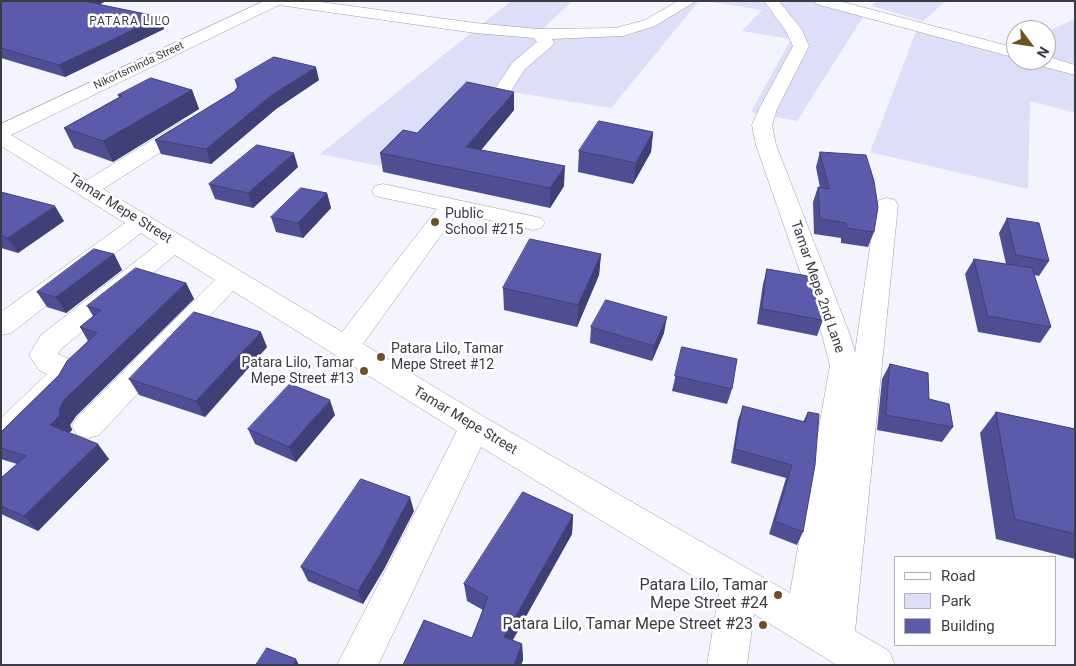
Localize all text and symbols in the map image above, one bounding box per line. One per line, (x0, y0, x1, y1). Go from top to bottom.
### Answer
district label: PATARA LILO (88, 15, 172, 29)
north arrow (1006, 20, 1056, 70)
street label: Nikortsminda Street (92, 39, 186, 93)
text: N (1034, 44, 1052, 61)
street label: Tamar Mepe Street (65, 170, 175, 248)
place label: Public School #215 (445, 206, 523, 238)
marker: Public School #215 (429, 216, 441, 228)
street label: Tamar Mepe 2nd Lane (786, 219, 848, 355)
place label: Patara Lilo, Tamar Mepe Street #12 (391, 341, 504, 374)
marker: Patara Lilo, Tamar Mepe Street #12 (375, 351, 387, 363)
place label: Patara Lilo, Tamar Mepe Street #13 (241, 355, 354, 388)
marker: Patara Lilo, Tamar Mepe Street #13 (358, 365, 370, 377)
street label: Tamar Mepe Street (410, 383, 520, 459)
legend (894, 556, 1056, 646)
text: Road (941, 567, 975, 585)
place label: Patara Lilo, Tamar Mepe Street #24 (639, 576, 768, 614)
marker: Patara Lilo, Tamar Mepe Street #24 (772, 589, 784, 601)
text: Park (941, 592, 971, 610)
place label: Patara Lilo, Tamar Mepe Street #23 (503, 615, 753, 635)
text: Building (941, 617, 995, 635)
marker: Patara Lilo, Tamar Mepe Street #23 (757, 619, 769, 631)

